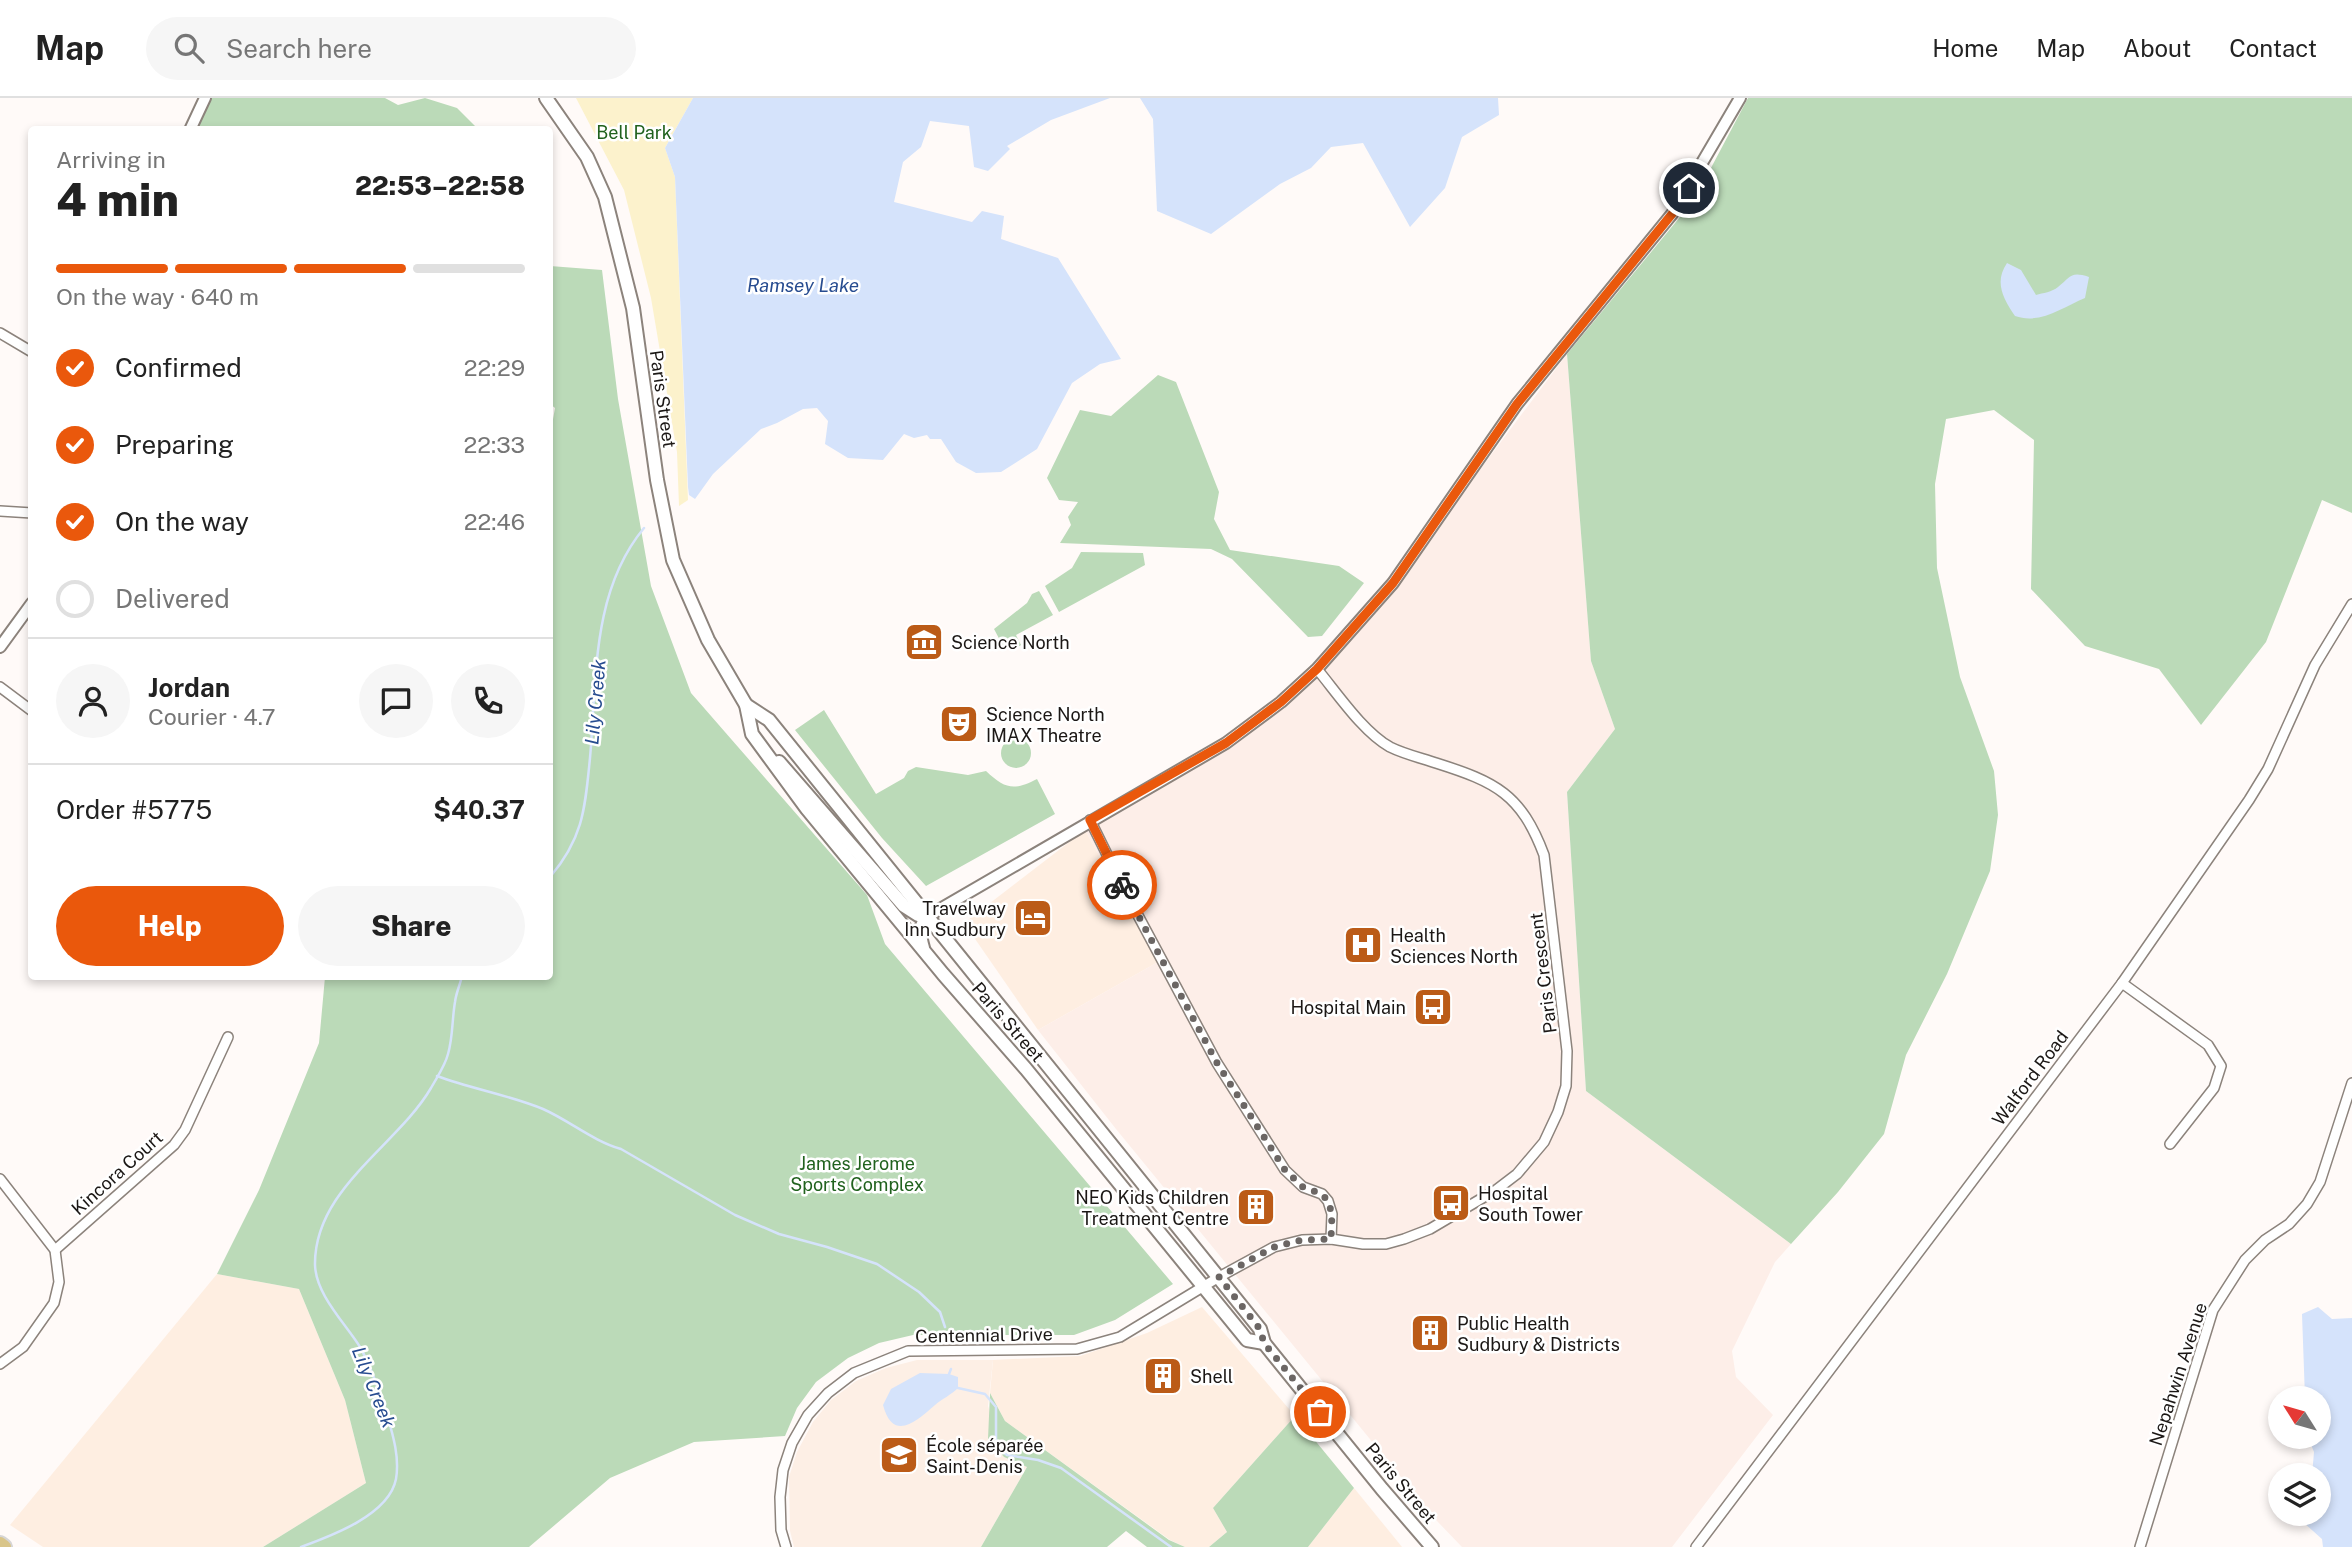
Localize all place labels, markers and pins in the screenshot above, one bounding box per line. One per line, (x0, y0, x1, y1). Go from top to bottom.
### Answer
pin (1659, 158, 1719, 218)
museum icon: Science North (903, 621, 945, 663)
place label: Science North (951, 632, 1070, 653)
theatre icon: Science North IMAX Theatre (938, 703, 980, 745)
place label: Science North IMAX Theatre (986, 704, 1105, 746)
hotel icon: Travelway Inn Sudbury (1012, 897, 1054, 939)
place label: Travelway Inn Sudbury (904, 898, 1006, 940)
hospital icon: Health Sciences North (1342, 924, 1384, 966)
place label: Health Sciences North (1390, 925, 1518, 967)
bus stop icon: Hospital Main (1412, 986, 1454, 1028)
place label: Hospital Main (1290, 997, 1406, 1018)
bus stop icon: Hospital South Tower (1430, 1182, 1472, 1224)
place label: Hospital South Tower (1478, 1183, 1583, 1225)
building icon: NEO Kids Children Treatment Centre (1235, 1186, 1277, 1228)
place label: NEO Kids Children Treatment Centre (1075, 1187, 1229, 1229)
building icon: Public Health Sudbury & Districts (1409, 1312, 1451, 1354)
place label: Public Health Sudbury & Districts (1457, 1313, 1620, 1355)
building icon: Shell (1142, 1355, 1184, 1397)
place label: Shell (1190, 1366, 1233, 1387)
pin (1290, 1382, 1350, 1442)
school or university icon: École séparée Saint-Denis (878, 1434, 920, 1476)
place label: École séparée Saint-Denis (926, 1434, 1044, 1477)

